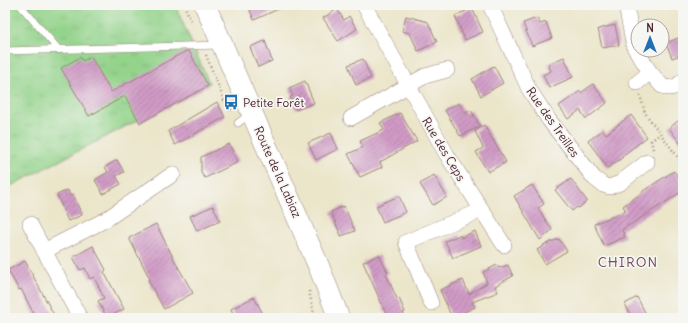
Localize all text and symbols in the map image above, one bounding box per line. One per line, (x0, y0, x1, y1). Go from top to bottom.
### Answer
north arrow (630, 18, 670, 58)
text: N (646, 21, 654, 35)
street label: Rue des Treilles (523, 84, 583, 160)
bus stop icon: Petite Forêt (222, 93, 240, 111)
place label: Petite Forêt (243, 95, 304, 110)
street label: Rue des Ceps (419, 114, 469, 184)
street label: Route de la Labiaz (251, 124, 305, 220)
district label: CHIRON (598, 253, 658, 271)

